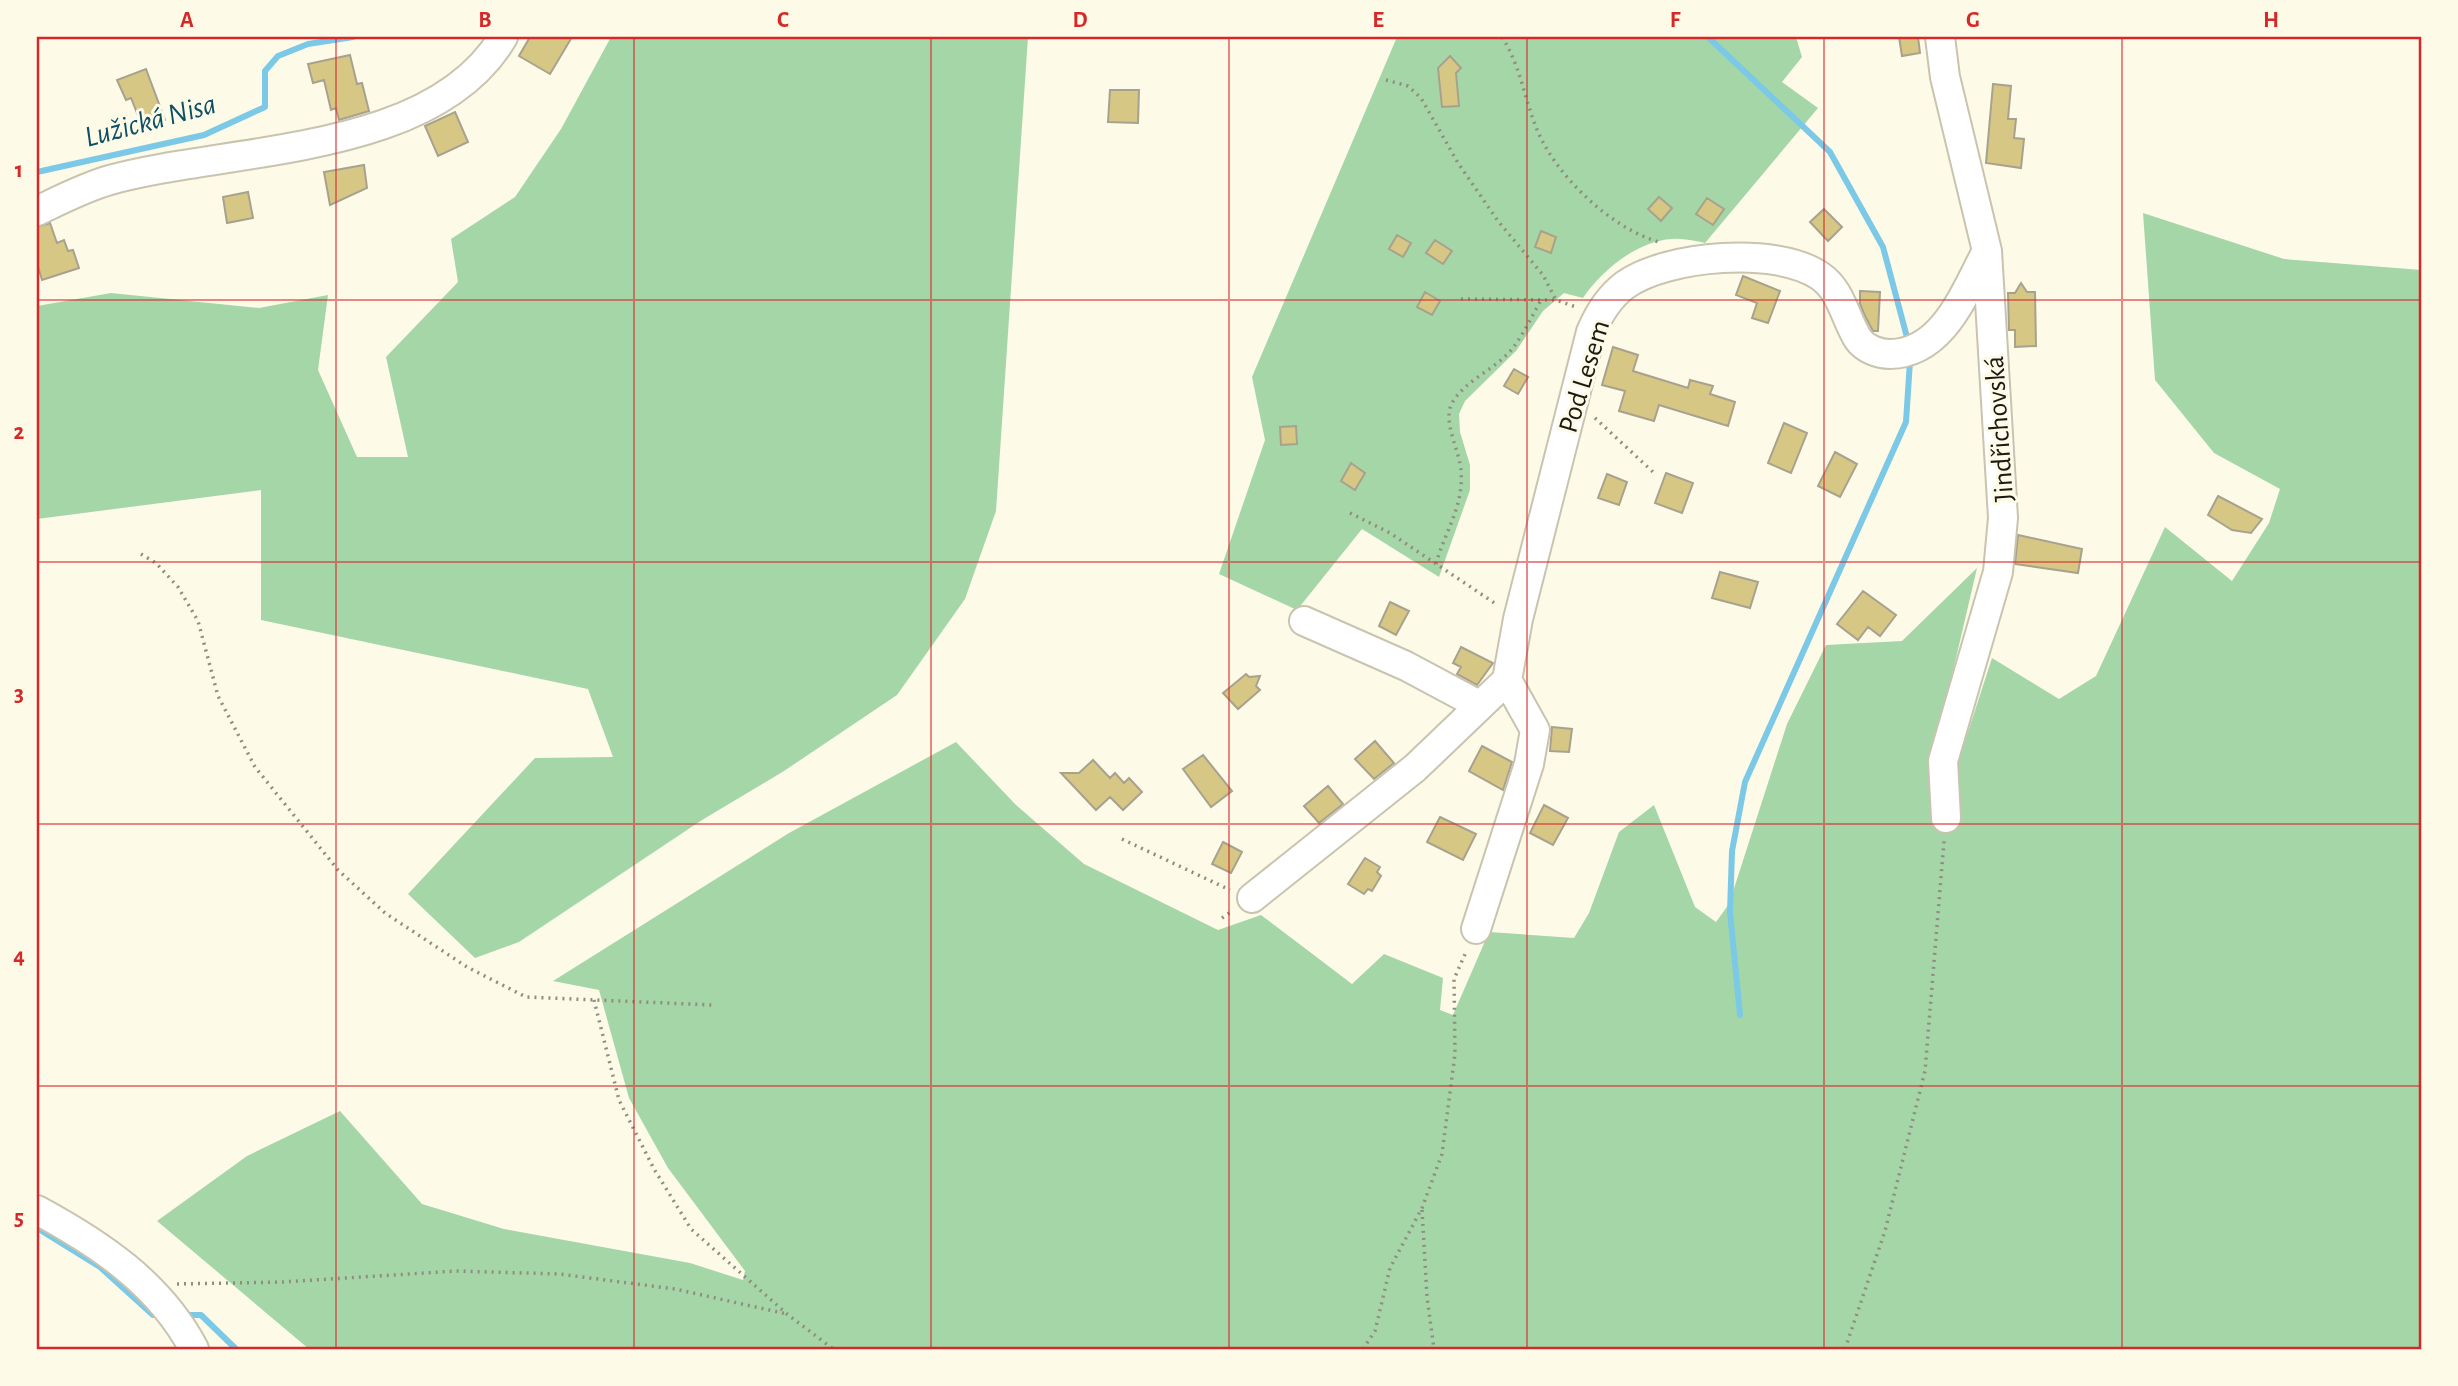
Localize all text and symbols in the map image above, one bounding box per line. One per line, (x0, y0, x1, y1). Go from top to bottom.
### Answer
text: A (180, 9, 194, 32)
text: B (478, 9, 492, 32)
text: C (777, 9, 789, 32)
text: D (1072, 9, 1088, 32)
text: E (1372, 9, 1384, 32)
text: F (1670, 9, 1681, 32)
text: G (1966, 9, 1980, 32)
text: H (2263, 9, 2279, 32)
water label: Lužická Nisa (81, 89, 219, 153)
text: 1 (15, 159, 23, 182)
street label: Pod Lesem (1555, 317, 1615, 436)
street label: Jindřichovská (1981, 355, 2019, 503)
text: 2 (14, 421, 25, 444)
text: 3 (14, 683, 24, 706)
text: 4 (13, 945, 25, 968)
text: 5 (14, 1207, 24, 1230)

